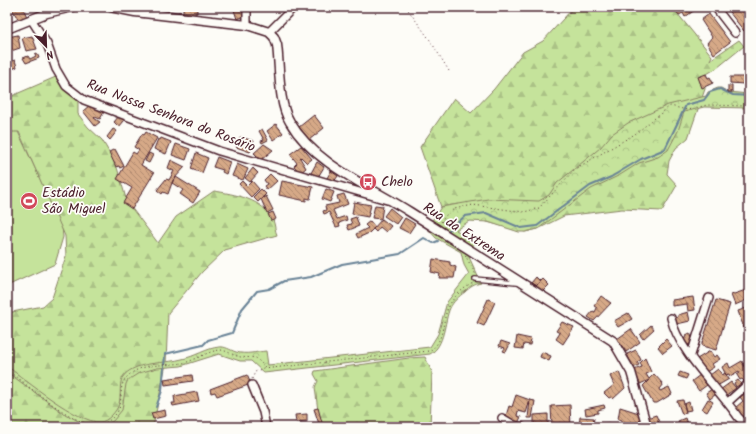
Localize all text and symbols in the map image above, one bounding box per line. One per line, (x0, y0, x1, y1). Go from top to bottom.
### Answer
north arrow (26, 26, 66, 66)
text: N (43, 45, 56, 64)
street label: Rua Nossa Senhora do Rosário (83, 74, 259, 158)
place label: Chelo (381, 171, 413, 193)
bus stop icon: Chelo (358, 172, 378, 192)
place label: Estádio São Miguel (42, 182, 106, 220)
sports icon: Estádio São Miguel (19, 191, 39, 211)
street label: Rua da Extrema (418, 197, 510, 267)

